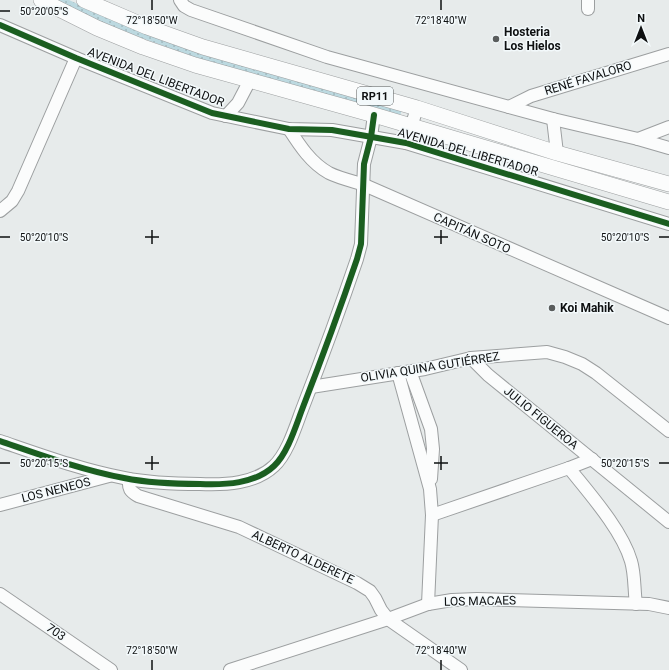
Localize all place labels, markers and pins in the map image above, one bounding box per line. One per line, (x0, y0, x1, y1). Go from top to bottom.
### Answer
place label: Hosteria Los Hielos (504, 25, 561, 53)
marker: Hosteria Los Hielos (491, 34, 501, 44)
place label: Koi Mahik (560, 301, 614, 315)
marker: Koi Mahik (547, 303, 557, 313)

